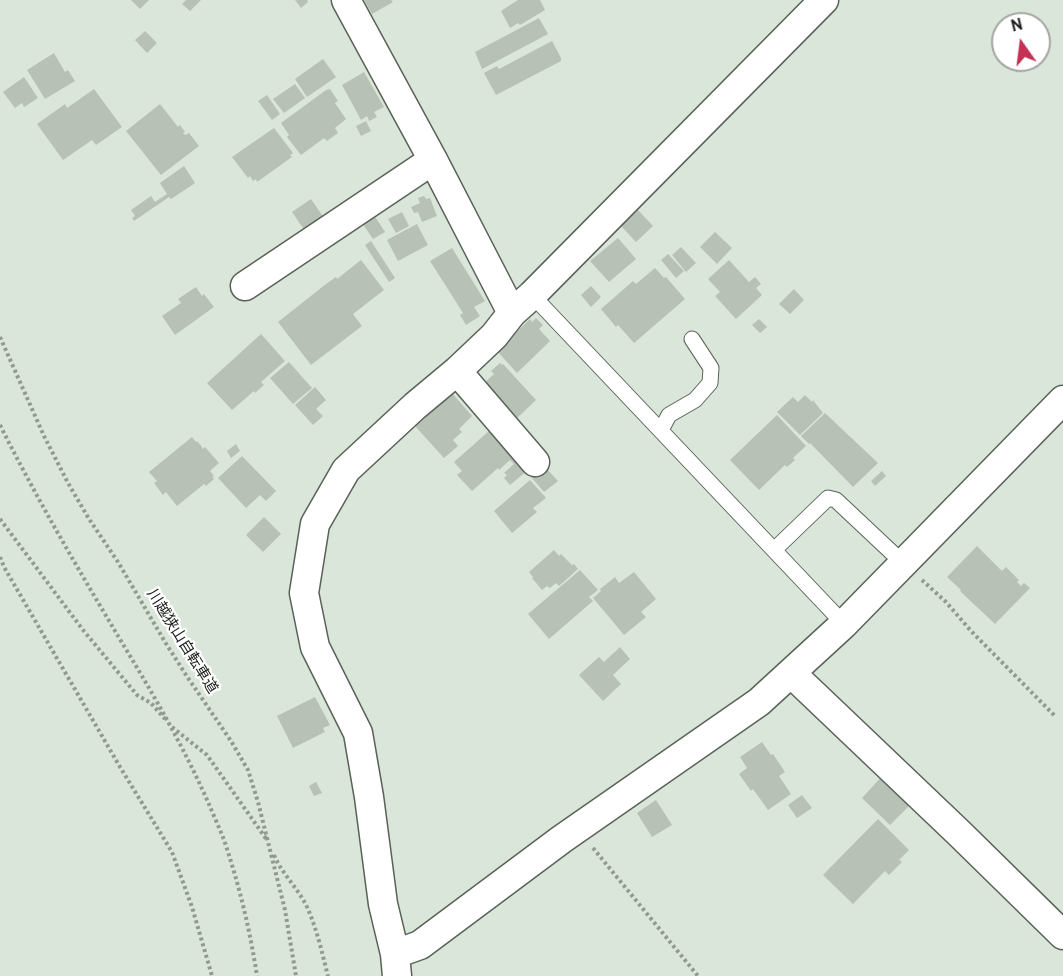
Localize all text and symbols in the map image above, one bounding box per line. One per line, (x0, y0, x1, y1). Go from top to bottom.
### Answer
north arrow (991, 12, 1051, 72)
text: N (1009, 15, 1025, 38)
street label: 川越狭山自転車道 (142, 586, 220, 698)

